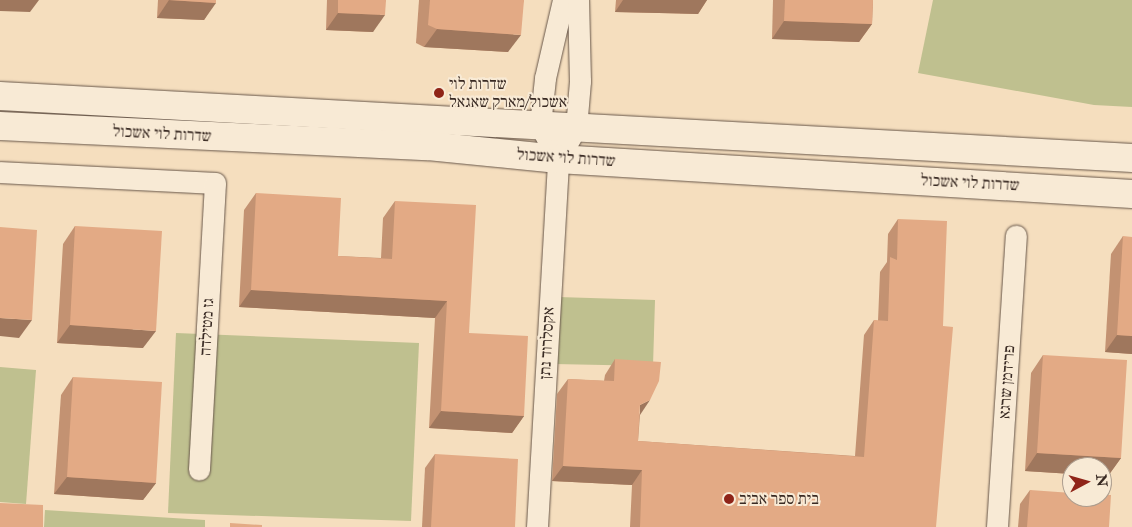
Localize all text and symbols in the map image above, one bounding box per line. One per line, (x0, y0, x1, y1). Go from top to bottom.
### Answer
place label: שדרות לוי אשכול/מארק שאגאל (449, 74, 567, 112)
marker: שדרות לוי אשכול/מארק שאגאל (433, 87, 445, 99)
street label: שדרות לוי אשכול (112, 122, 212, 146)
street label: שדרות לוי אשכול (516, 145, 616, 171)
street label: שדרות לוי אשכול (920, 171, 1020, 195)
street label: גז מטילדה (196, 298, 218, 356)
street label: אקסלרוד נתן (536, 306, 558, 380)
street label: פרידמן שרגא (995, 344, 1019, 420)
north arrow (1062, 457, 1112, 507)
text: N (1092, 473, 1111, 488)
place label: בית ספר אביב (739, 489, 819, 509)
marker: בית ספר אביב (723, 493, 735, 505)

